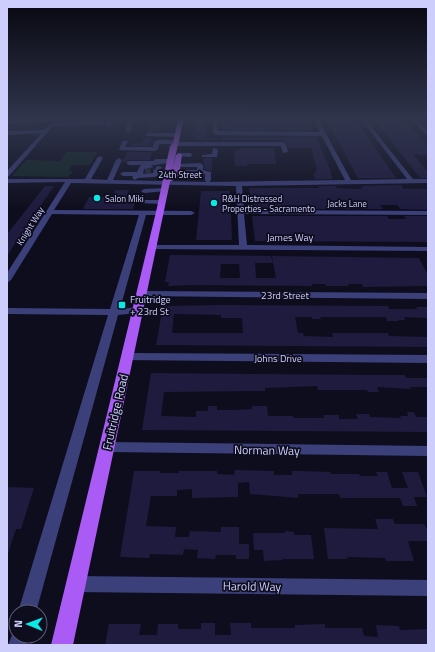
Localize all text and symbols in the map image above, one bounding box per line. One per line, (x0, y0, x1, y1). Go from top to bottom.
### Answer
street label: 24th Street (158, 168, 202, 181)
place label: Salon Miki (105, 192, 144, 205)
place label: R&H Distressed Properties - Sacramento (222, 192, 315, 215)
marker: Salon Miki (92, 193, 102, 203)
street label: Jacks Lane (327, 197, 367, 210)
marker: R&H Distressed Properties - Sacramento (209, 198, 219, 208)
street label: Knight Way (13, 204, 47, 248)
street label: James Way (267, 230, 313, 245)
street label: 23rd Street (261, 288, 309, 303)
place label: Fruitridge + 23rd St (130, 292, 171, 319)
marker: Fruitridge + 23rd St (117, 300, 127, 310)
street label: Johns Drive (254, 351, 302, 366)
street label: Fruitridge Road (97, 372, 133, 452)
street label: Norman Way (234, 440, 300, 460)
street label: Harold Way (223, 576, 282, 596)
north arrow (8, 604, 48, 644)
text: N (10, 620, 26, 628)

